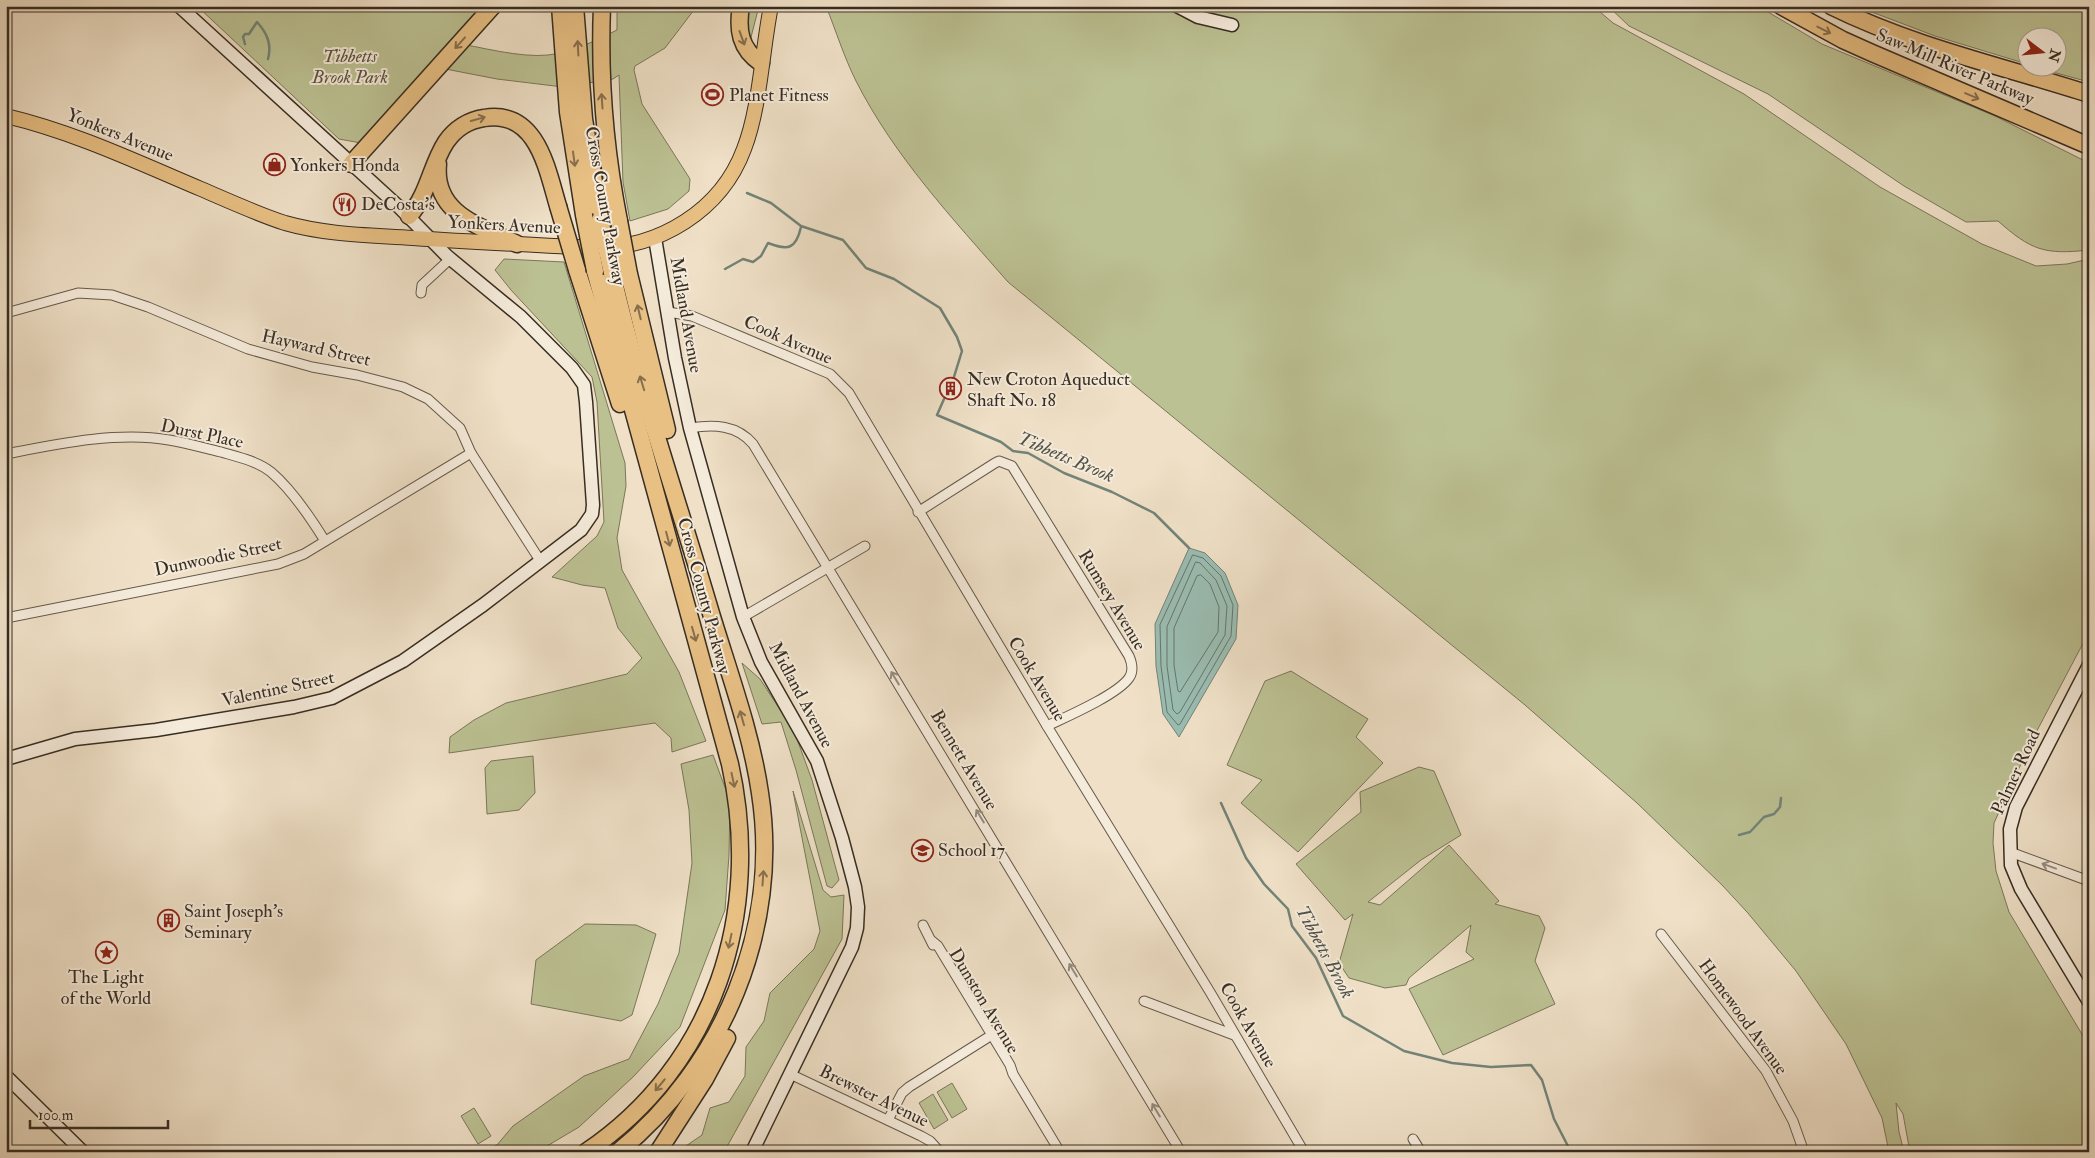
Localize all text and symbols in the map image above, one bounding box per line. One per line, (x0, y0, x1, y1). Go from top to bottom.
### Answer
street label: Saw Mill River Parkway (1873, 23, 2038, 111)
one-way arrow (1816, 26, 1831, 35)
north arrow (2018, 28, 2068, 78)
one-way arrow (738, 30, 747, 45)
one-way arrow (454, 36, 466, 49)
one-way arrow (573, 41, 582, 57)
park label: Tibbetts Brook Park (311, 45, 388, 89)
text: N (2044, 46, 2064, 64)
sports icon: Planet Fitness (701, 83, 725, 107)
place label: Planet Fitness (729, 84, 829, 107)
one-way arrow (1964, 92, 1979, 102)
one-way arrow (598, 94, 607, 110)
street label: Yonkers Avenue (63, 103, 177, 167)
one-way arrow (470, 114, 486, 124)
street label: Cross County Parkway (580, 125, 631, 288)
one-way arrow (569, 151, 579, 167)
shop icon: Yonkers Honda (262, 153, 286, 177)
place label: Yonkers Honda (290, 154, 400, 177)
restaurant icon: DeCosta's (333, 192, 357, 216)
place label: DeCosta's (361, 193, 435, 216)
street label: Yonkers Avenue (447, 211, 562, 239)
street label: Midland Avenue (665, 255, 708, 375)
one-way arrow (633, 304, 643, 320)
street label: Cook Avenue (740, 310, 836, 370)
street label: Hayward Street (259, 324, 373, 372)
place label: New Croton Aqueduct Shaft No. 18 (967, 368, 1130, 412)
one-way arrow (637, 376, 646, 392)
building icon: New Croton Aqueduct Shaft No. 18 (939, 377, 963, 401)
street label: Durst Place (159, 414, 246, 454)
water label: Tibbetts Brook (1014, 426, 1118, 488)
street label: Cross County Parkway (672, 515, 736, 678)
one-way arrow (664, 531, 673, 547)
street label: Dunwoodie Street (152, 532, 284, 582)
street label: Rumsey Avenue (1073, 545, 1151, 655)
one-way arrow (689, 626, 699, 642)
street label: Cook Avenue (1003, 632, 1072, 726)
street label: Midland Avenue (763, 638, 839, 752)
street label: Valentine Street (220, 666, 337, 712)
one-way arrow (890, 671, 900, 685)
street label: Bennett Avenue (925, 706, 1003, 815)
one-way arrow (736, 710, 746, 726)
street label: Palmer Road (1986, 725, 2046, 818)
one-way arrow (729, 771, 738, 787)
one-way arrow (974, 810, 984, 824)
school or university icon: School 17 (910, 838, 934, 862)
place label: School 17 (938, 839, 1005, 862)
one-way arrow (2042, 861, 2058, 870)
one-way arrow (758, 870, 768, 886)
place label: Saint Joseph's Seminary (184, 900, 283, 944)
water label: Tibbetts Brook (1290, 901, 1360, 1003)
building icon: Saint Joseph's Seminary (156, 909, 180, 933)
one-way arrow (725, 932, 735, 948)
place icon: The Light of the World (94, 940, 118, 964)
street label: Dunston Avenue (943, 944, 1025, 1058)
street label: Homewood Avenue (1693, 955, 1793, 1080)
one-way arrow (1068, 964, 1078, 978)
place label: The Light of the World (61, 966, 151, 1010)
street label: Cook Avenue (1214, 978, 1282, 1072)
street label: Brewster Avenue (815, 1060, 933, 1133)
one-way arrow (654, 1078, 665, 1091)
scale bar (30, 1098, 168, 1130)
one-way arrow (1151, 1103, 1161, 1117)
text: 100 m (38, 1106, 74, 1125)

